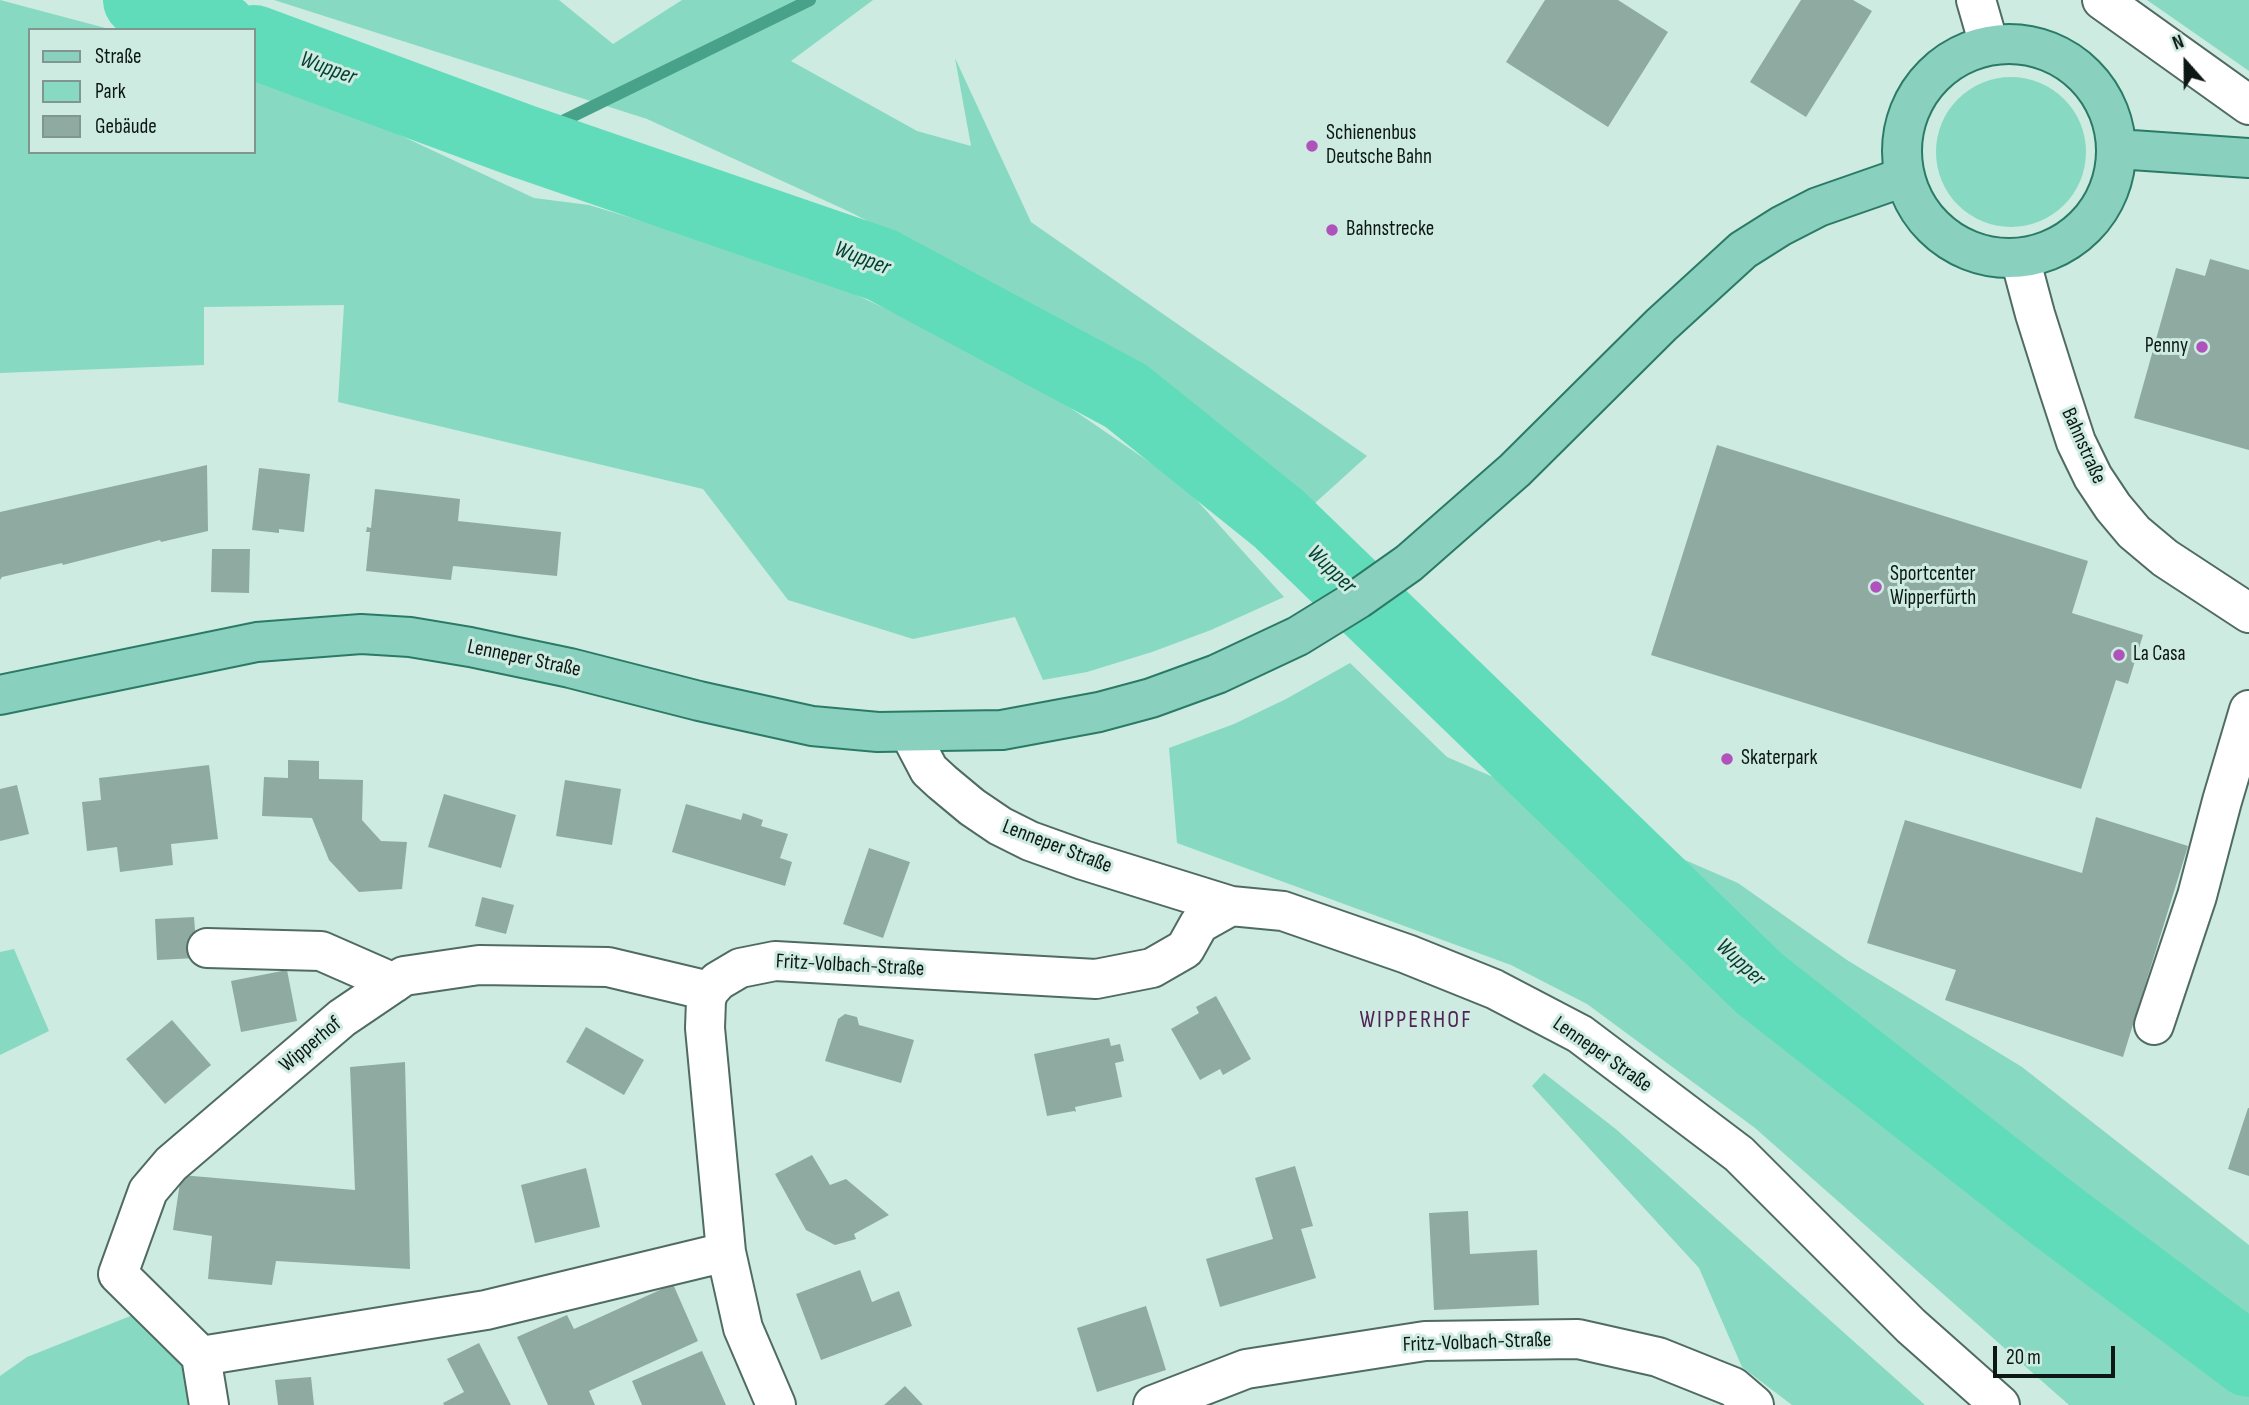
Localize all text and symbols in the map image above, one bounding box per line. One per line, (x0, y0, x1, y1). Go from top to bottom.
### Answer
legend (28, 28, 256, 154)
north arrow (2151, 28, 2221, 98)
text: N (2169, 30, 2187, 55)
text: Straße (95, 44, 141, 69)
water label: Wupper (296, 46, 360, 92)
text: Park (95, 79, 126, 104)
text: Gebäude (95, 114, 157, 139)
place label: Schienenbus Deutsche Bahn (1326, 121, 1432, 171)
marker: Schienenbus Deutsche Bahn (1304, 138, 1320, 154)
place label: Bahnstrecke (1346, 217, 1434, 243)
marker: Bahnstrecke (1324, 222, 1340, 238)
water label: Wupper (830, 236, 894, 282)
place label: Penny (2145, 334, 2188, 360)
marker: Penny (2194, 339, 2210, 355)
street label: Bahnstraße (2055, 404, 2111, 488)
water label: Wupper (1301, 540, 1361, 600)
place label: Sportcenter Wipperfürth (1890, 562, 1976, 612)
marker: Sportcenter Wipperfürth (1868, 579, 1884, 595)
street label: Lenneper Straße (465, 635, 583, 683)
place label: La Casa (2133, 642, 2186, 668)
marker: La Casa (2111, 647, 2127, 663)
place label: Skaterpark (1741, 746, 1818, 772)
marker: Skaterpark (1719, 751, 1735, 767)
street label: Lenneper Straße (999, 815, 1115, 879)
water label: Wupper (1709, 933, 1771, 993)
street label: Fritz-Volbach-Straße (775, 950, 925, 982)
district label: WIPPERHOF (1361, 1007, 1471, 1035)
street label: Wipperhof (275, 1012, 347, 1078)
street label: Lenneper Straße (1548, 1012, 1656, 1098)
street label: Fritz-Volbach-Straße (1402, 1328, 1552, 1358)
scale bar (1997, 1332, 2120, 1376)
text: 20 m (2006, 1345, 2041, 1370)

